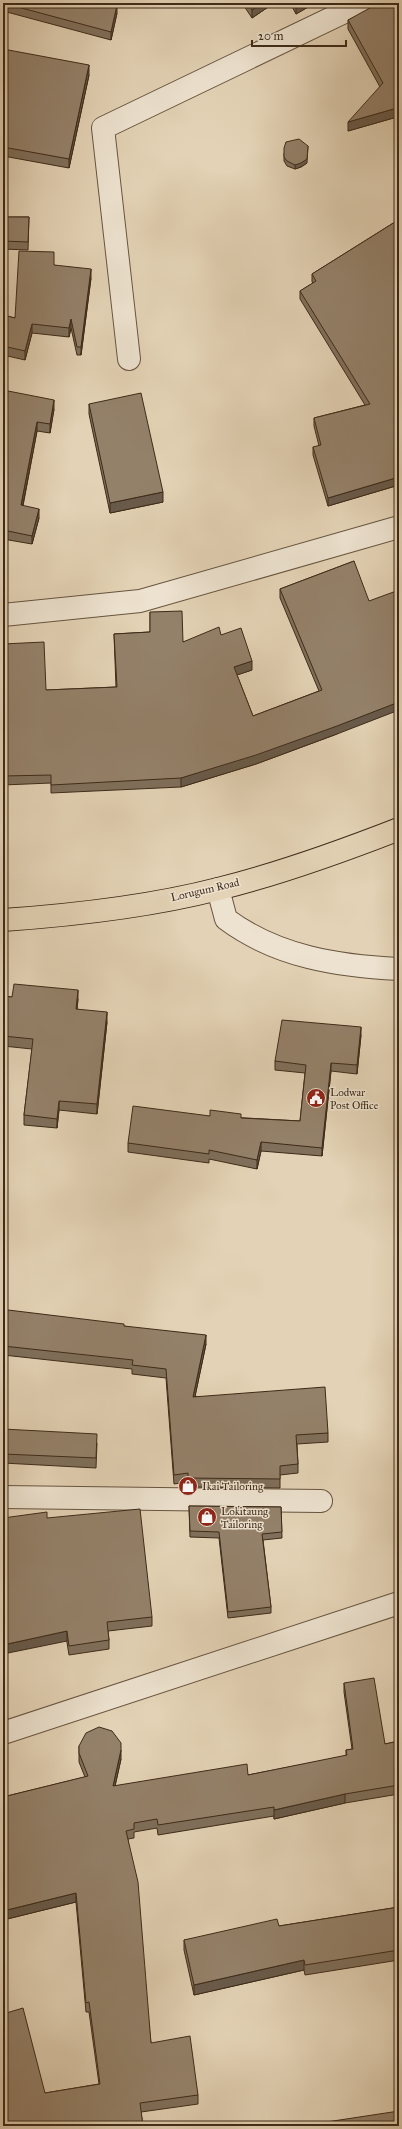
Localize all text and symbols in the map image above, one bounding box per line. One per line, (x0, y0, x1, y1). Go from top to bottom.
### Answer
scale bar (252, 22, 346, 48)
text: 20 m (258, 29, 284, 43)
street label: Lorugum Road (169, 876, 241, 904)
place label: Lodwar Post Office (330, 1086, 379, 1112)
public building icon: Lodwar Post Office (305, 1087, 327, 1109)
shop icon: Ikai Tailoring (177, 1475, 199, 1497)
place label: Ikai Tailoring (202, 1480, 264, 1493)
place label: Lokitaung Tailoring (221, 1505, 269, 1531)
shop icon: Lokitaung Tailoring (196, 1506, 218, 1528)

